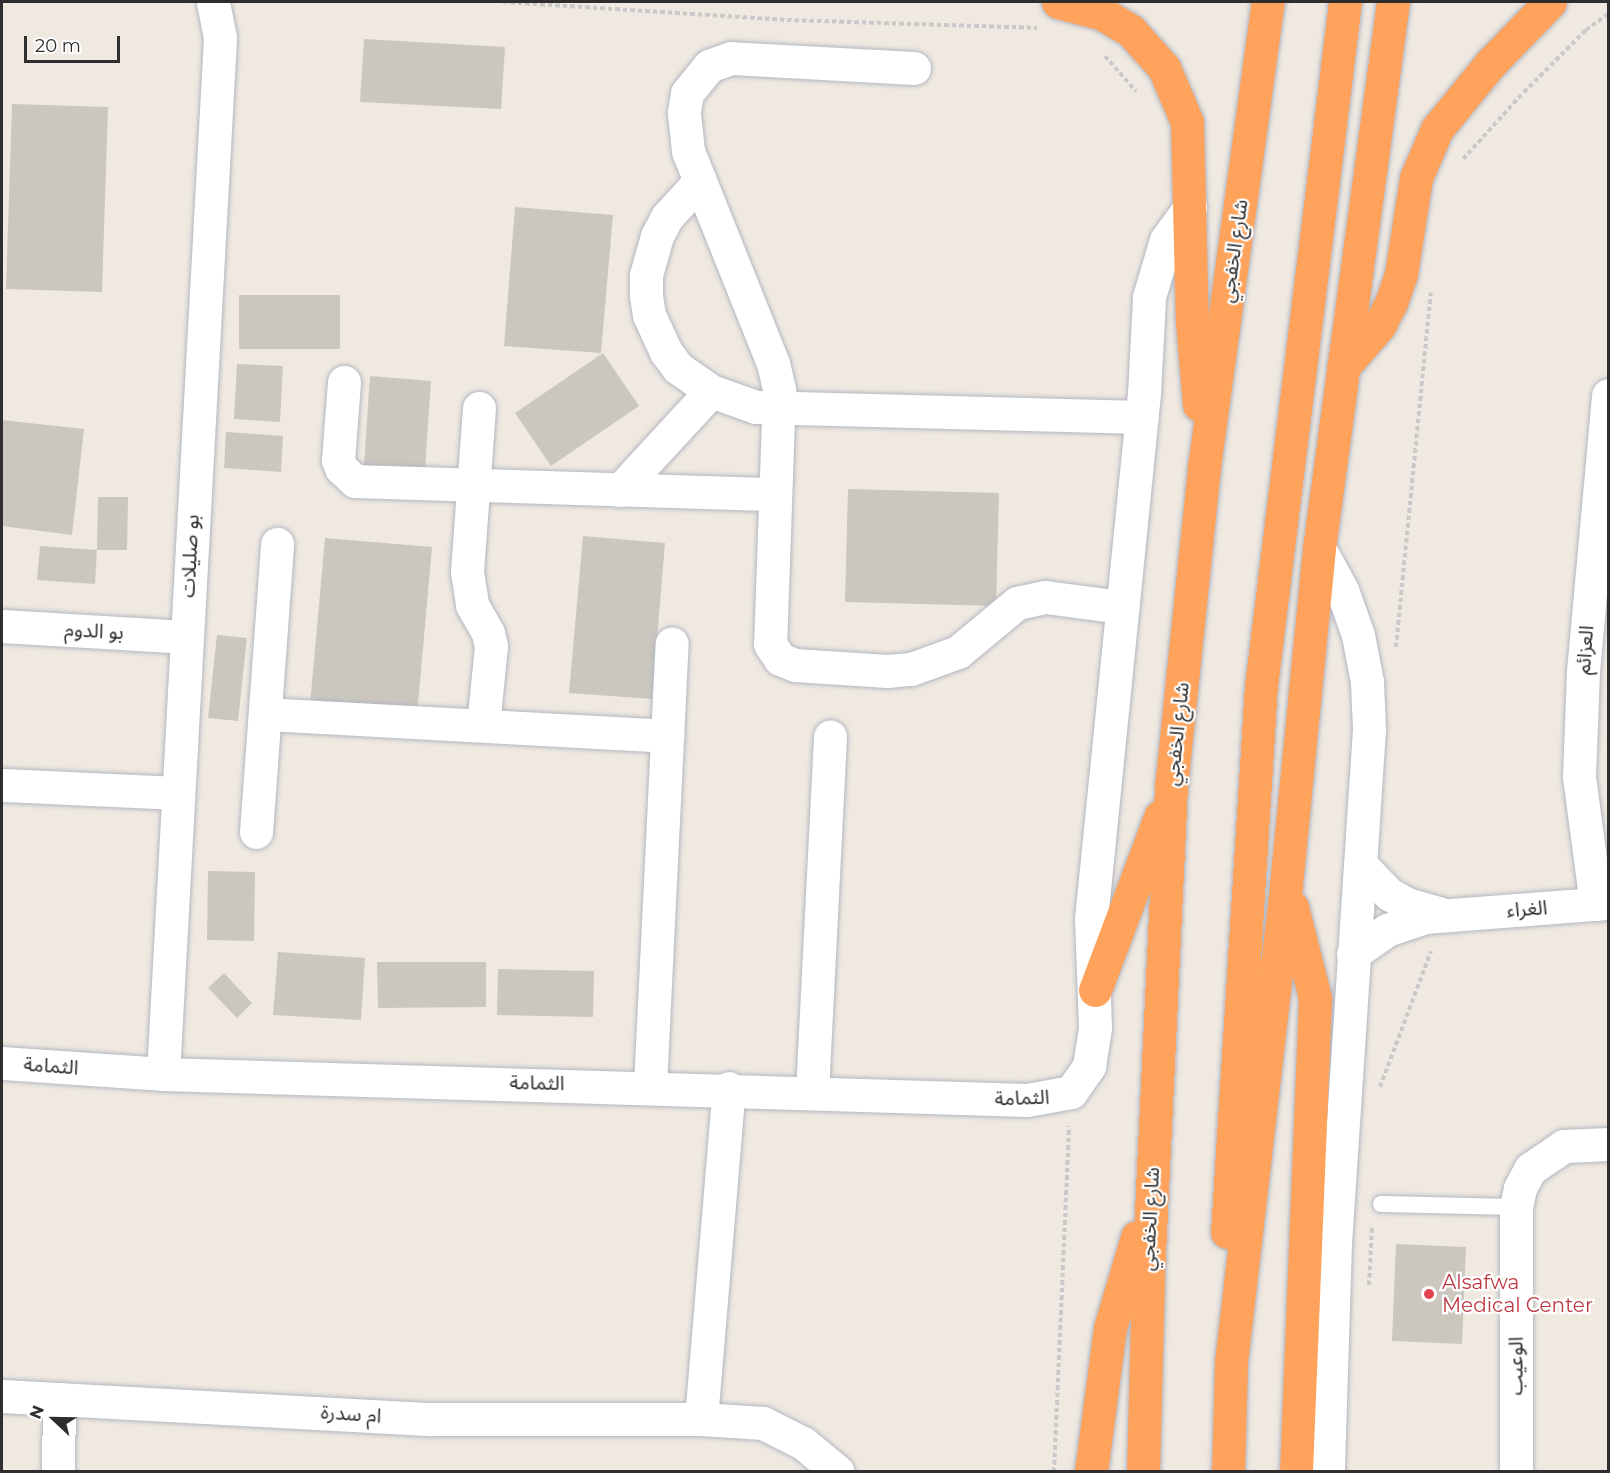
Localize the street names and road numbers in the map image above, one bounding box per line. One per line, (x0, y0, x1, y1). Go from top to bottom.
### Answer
street label: شارع الخفجي (1215, 198, 1253, 304)
street label: بو صليلات (176, 514, 204, 598)
street label: بو الدوم (64, 617, 124, 645)
street label: العزائم (1571, 625, 1599, 675)
street label: شارع الخفجي (1160, 681, 1194, 787)
street label: الغراء (1506, 896, 1548, 922)
street label: الثمامة (23, 1052, 79, 1080)
street label: الثمامة (509, 1071, 565, 1095)
street label: الثمامة (994, 1085, 1050, 1111)
street label: شارع الخفجي (1135, 1166, 1165, 1272)
street label: الوعيب (1504, 1337, 1528, 1395)
street label: ام سدرة (320, 1400, 382, 1428)

